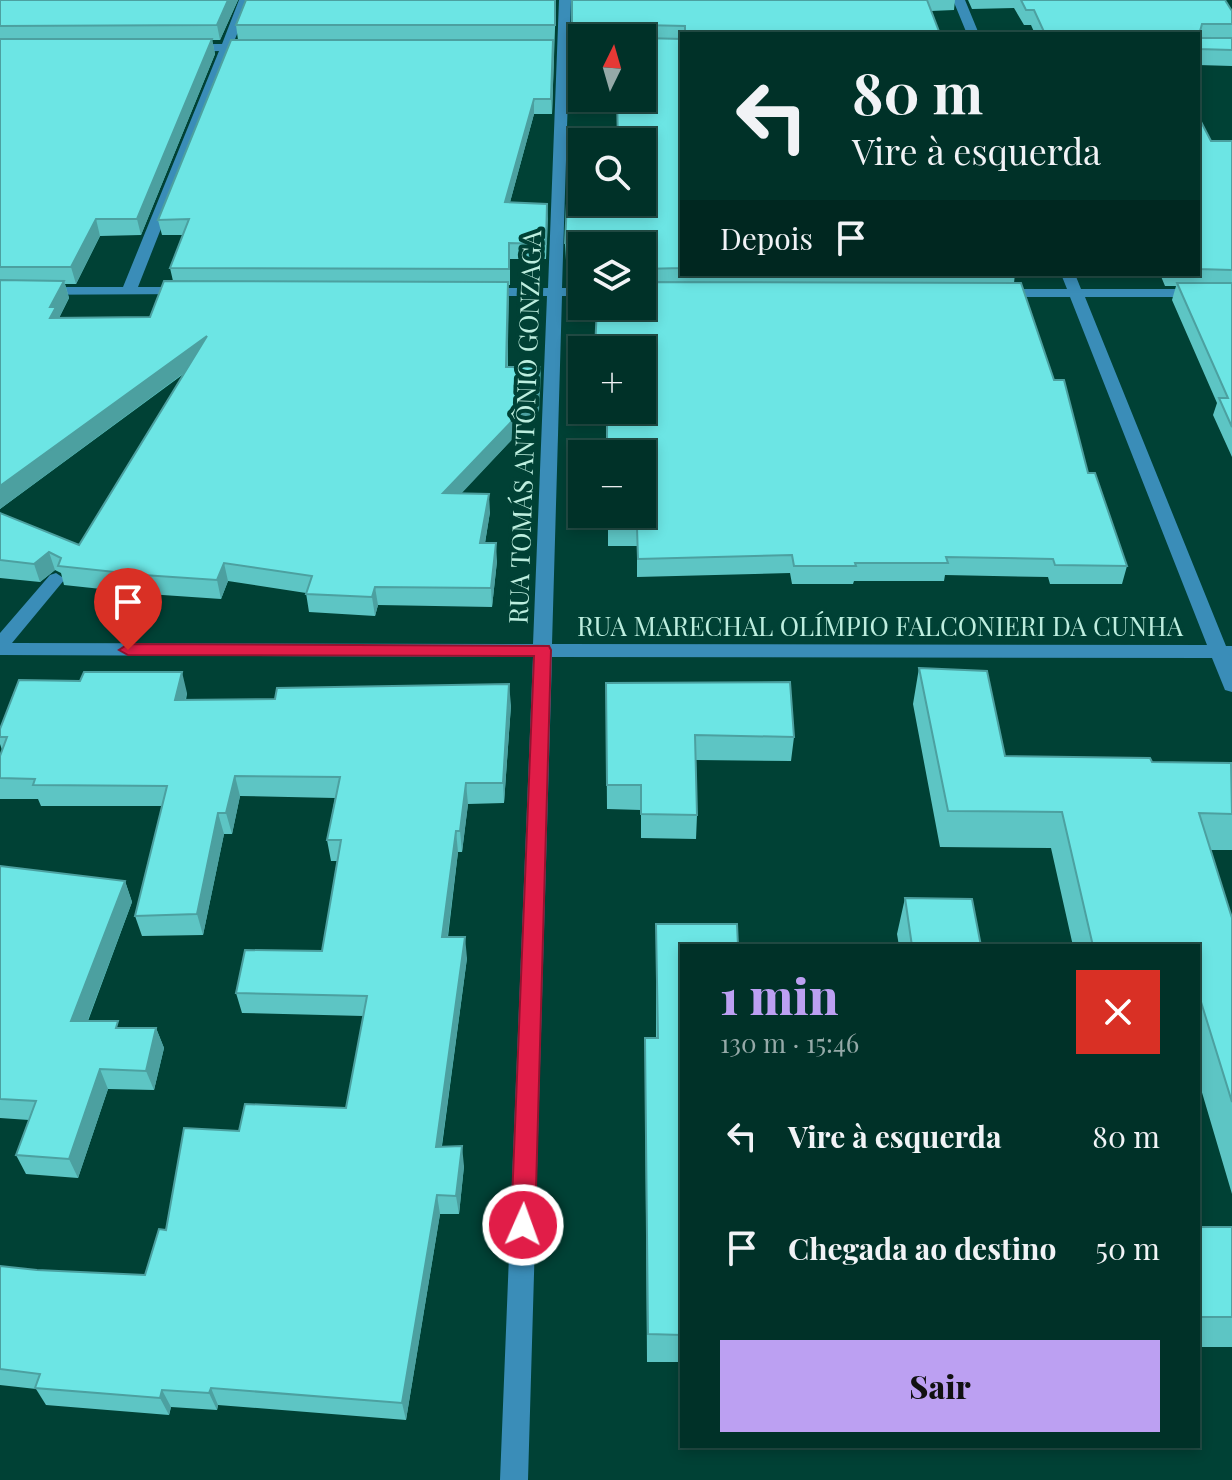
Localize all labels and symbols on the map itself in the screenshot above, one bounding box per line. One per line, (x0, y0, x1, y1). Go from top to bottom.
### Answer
north arrow (568, 24, 656, 112)
street label: RUA TOMÁS ANTÔNIO GONZAGA (500, 229, 548, 624)
pin (94, 568, 162, 650)
street label: RUA MARECHAL OLÍMPIO FALCONIERI DA CUNHA (577, 608, 1184, 643)
position arrow (481, 1183, 565, 1267)

